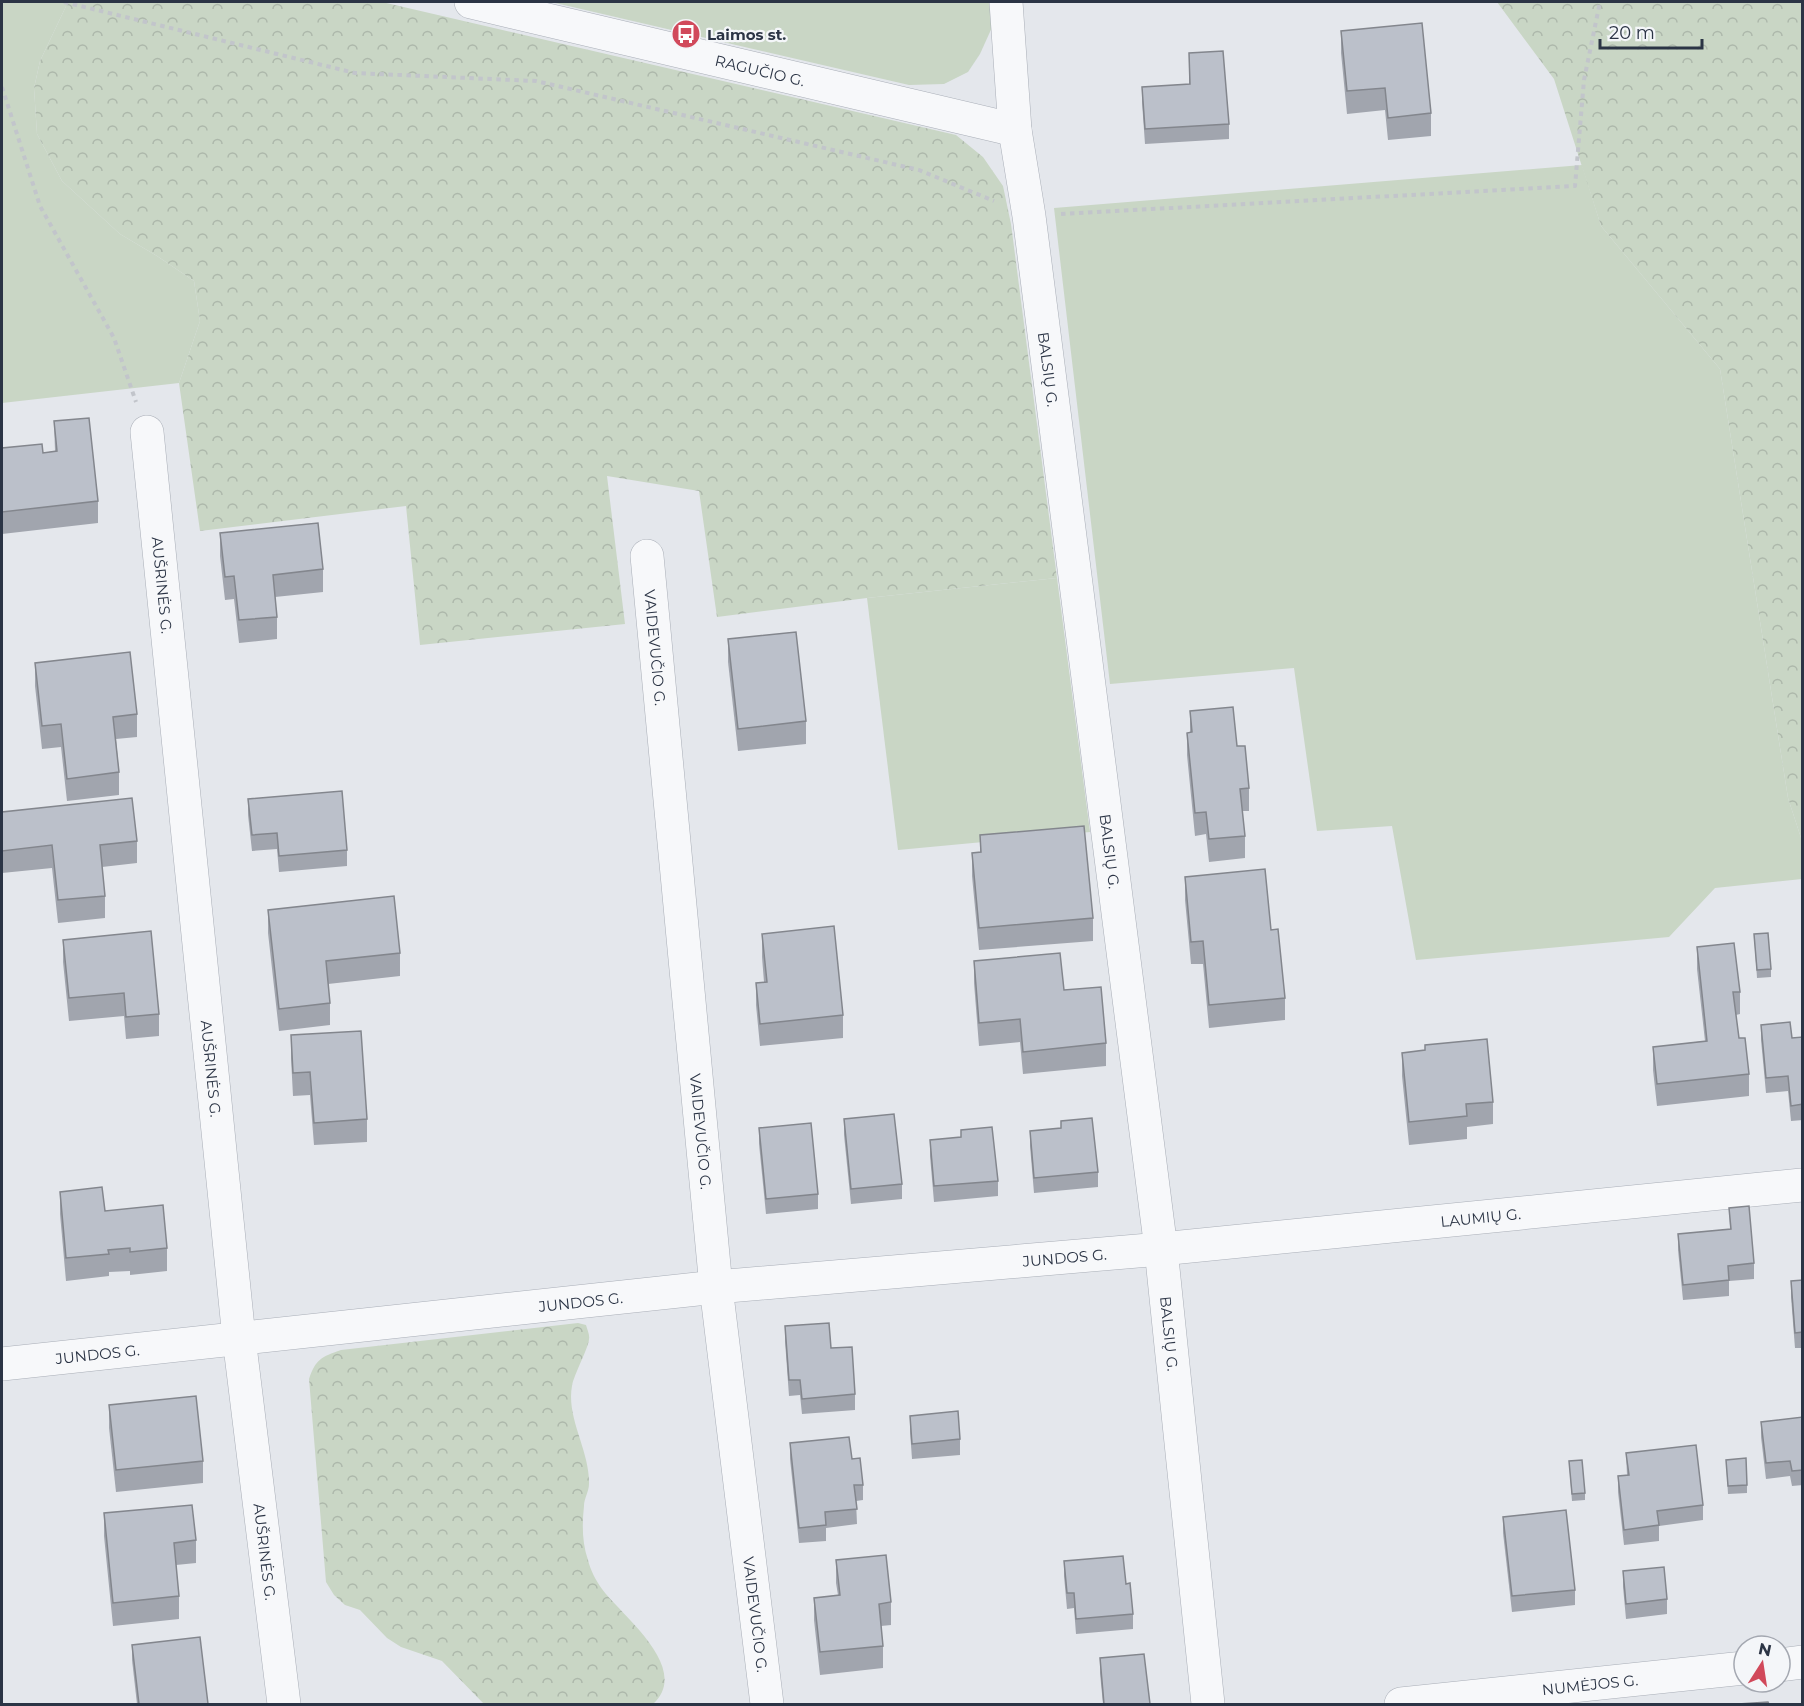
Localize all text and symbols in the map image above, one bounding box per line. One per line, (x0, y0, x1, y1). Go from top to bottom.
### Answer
scale bar (1600, 12, 1702, 50)
bus stop icon: Laimos st. (670, 18, 702, 50)
text: 20 m (1609, 22, 1655, 44)
place label: Laimos st. (707, 25, 786, 44)
street label: RAGUČIO G. (713, 50, 807, 90)
street label: BALSIŲ G. (1034, 331, 1063, 408)
street label: AUŠRINĖS G. (148, 536, 177, 635)
street label: VAIDEVUČIO G. (641, 589, 671, 707)
street label: BALSIŲ G. (1096, 813, 1124, 890)
street label: AUŠRINĖS G. (197, 1019, 226, 1118)
street label: VAIDEVUČIO G. (686, 1073, 716, 1190)
street label: LAUMIŲ G. (1439, 1204, 1522, 1231)
street label: JUNDOS G. (1021, 1244, 1108, 1270)
street label: JUNDOS G. (537, 1288, 624, 1316)
street label: BALSIŲ G. (1156, 1295, 1183, 1372)
street label: JUNDOS G. (53, 1340, 141, 1368)
street label: AUŠRINĖS G. (250, 1502, 281, 1601)
street label: VAIDEVUČIO G. (740, 1555, 773, 1673)
north arrow (1732, 1634, 1792, 1694)
text: N (1757, 1639, 1773, 1660)
street label: NUMĖJOS G. (1541, 1670, 1639, 1699)

